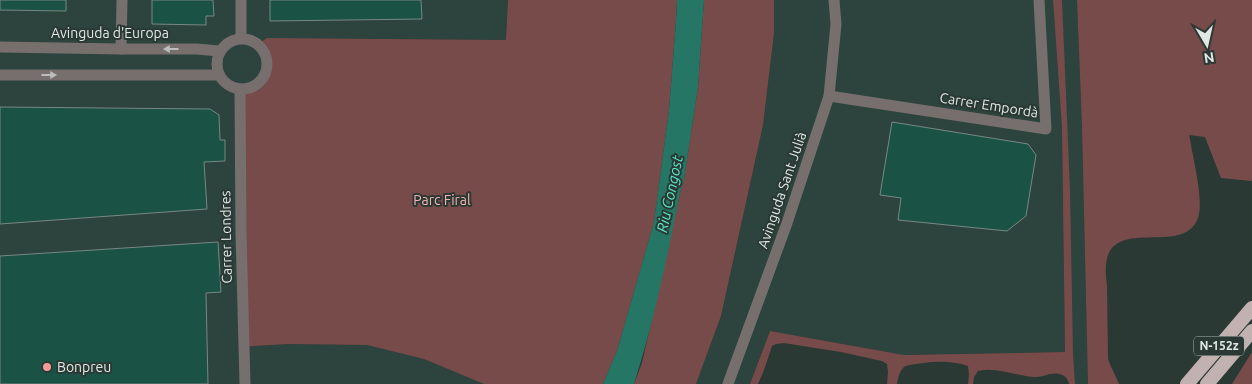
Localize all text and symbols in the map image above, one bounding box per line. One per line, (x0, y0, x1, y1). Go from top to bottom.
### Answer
north arrow (1182, 20, 1232, 70)
street label: Avinguda d'Europa (51, 25, 169, 41)
one-way arrow (162, 45, 178, 53)
text: N (1203, 49, 1215, 67)
one-way arrow (41, 71, 57, 79)
street label: Carrer Empordà (939, 89, 1039, 121)
street label: Avinguda Sant Julià (755, 130, 809, 250)
water label: Riu Congost (653, 154, 686, 234)
street label: Carrer Londres (217, 190, 235, 284)
park label: Parc Firal (413, 192, 471, 208)
road number: N-152z (1194, 336, 1244, 356)
place label: Bonpreu (57, 359, 111, 375)
marker: Bonpreu (41, 361, 53, 373)

